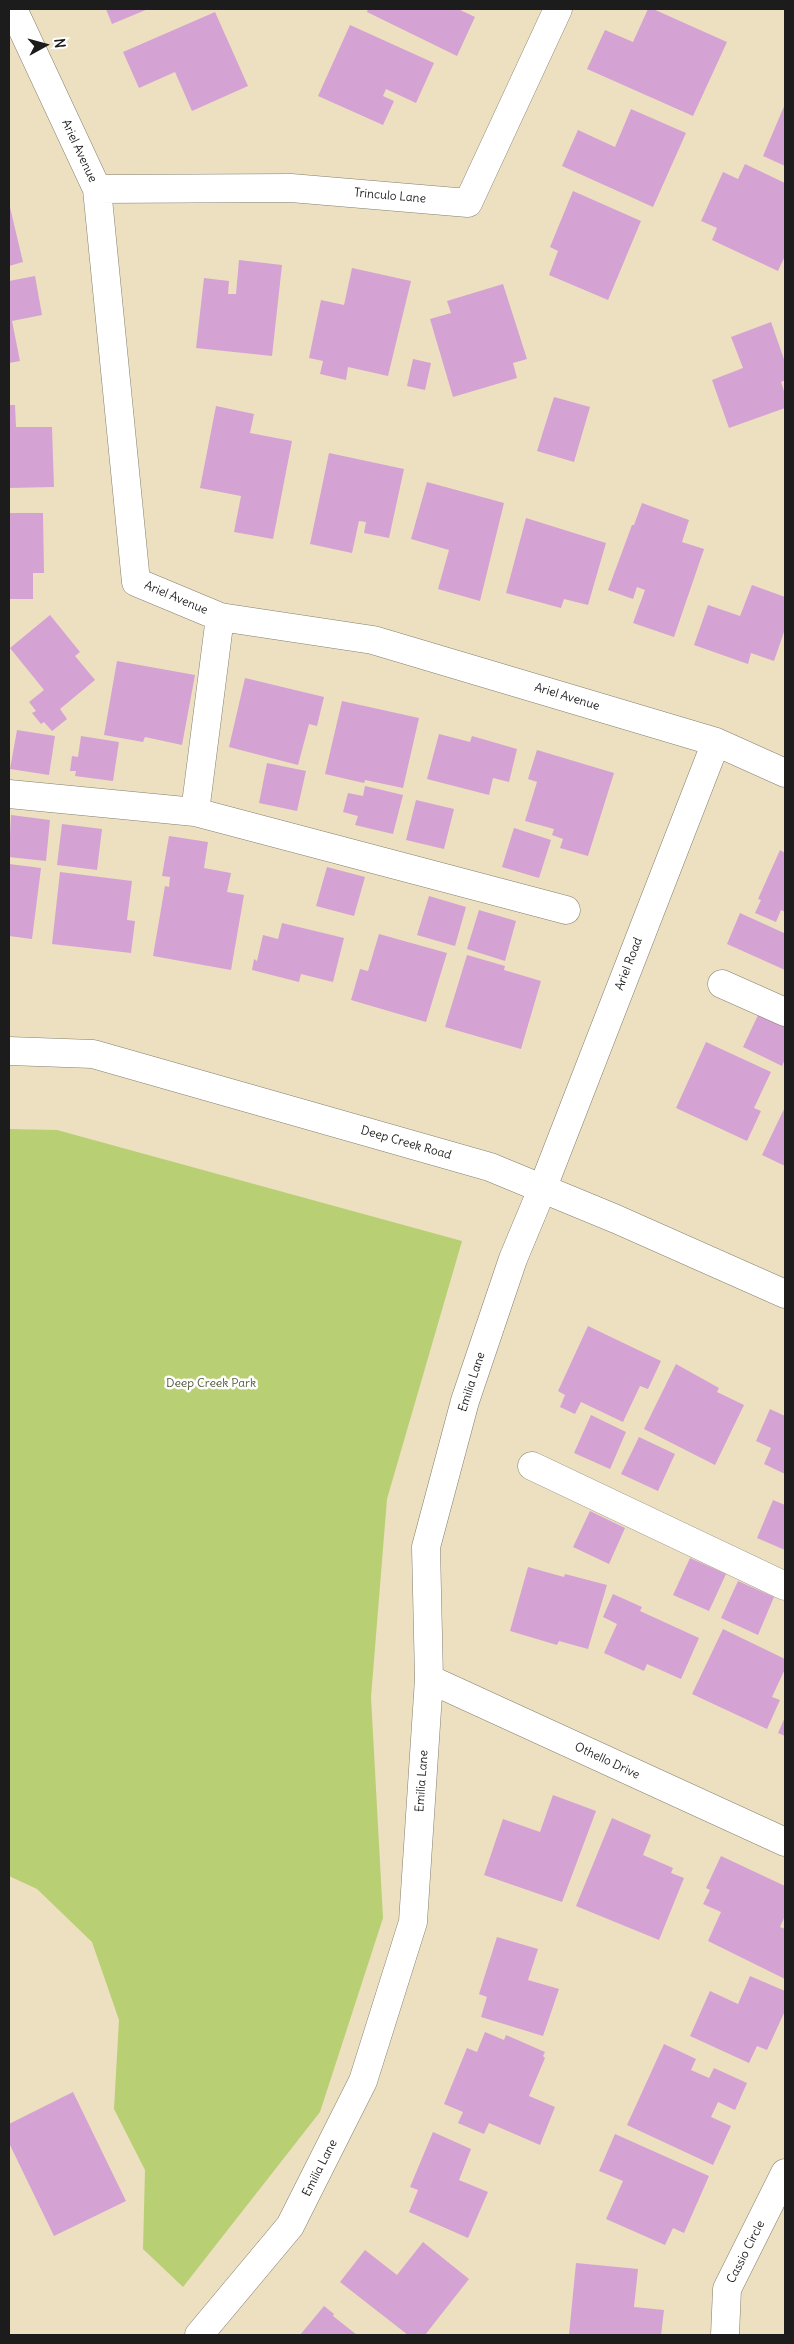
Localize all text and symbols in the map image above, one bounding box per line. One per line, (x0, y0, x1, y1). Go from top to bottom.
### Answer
north arrow (20, 20, 70, 70)
text: N (50, 37, 69, 49)
street label: Ariel Avenue (58, 117, 100, 185)
street label: Trinculo Lane (353, 186, 427, 206)
street label: Ariel Avenue (142, 578, 210, 618)
street label: Ariel Avenue (533, 680, 601, 714)
street label: Ariel Road (612, 936, 646, 992)
street label: Deep Creek Road (359, 1123, 453, 1163)
street label: Emilia Lane (456, 1350, 488, 1414)
park label: Deep Creek Park (166, 1377, 256, 1391)
street label: Othello Drive (572, 1740, 642, 1782)
street label: Emilia Lane (413, 1750, 431, 1812)
street label: Emilia Lane (300, 2137, 340, 2199)
street label: Cassio Circle (724, 2218, 768, 2286)

